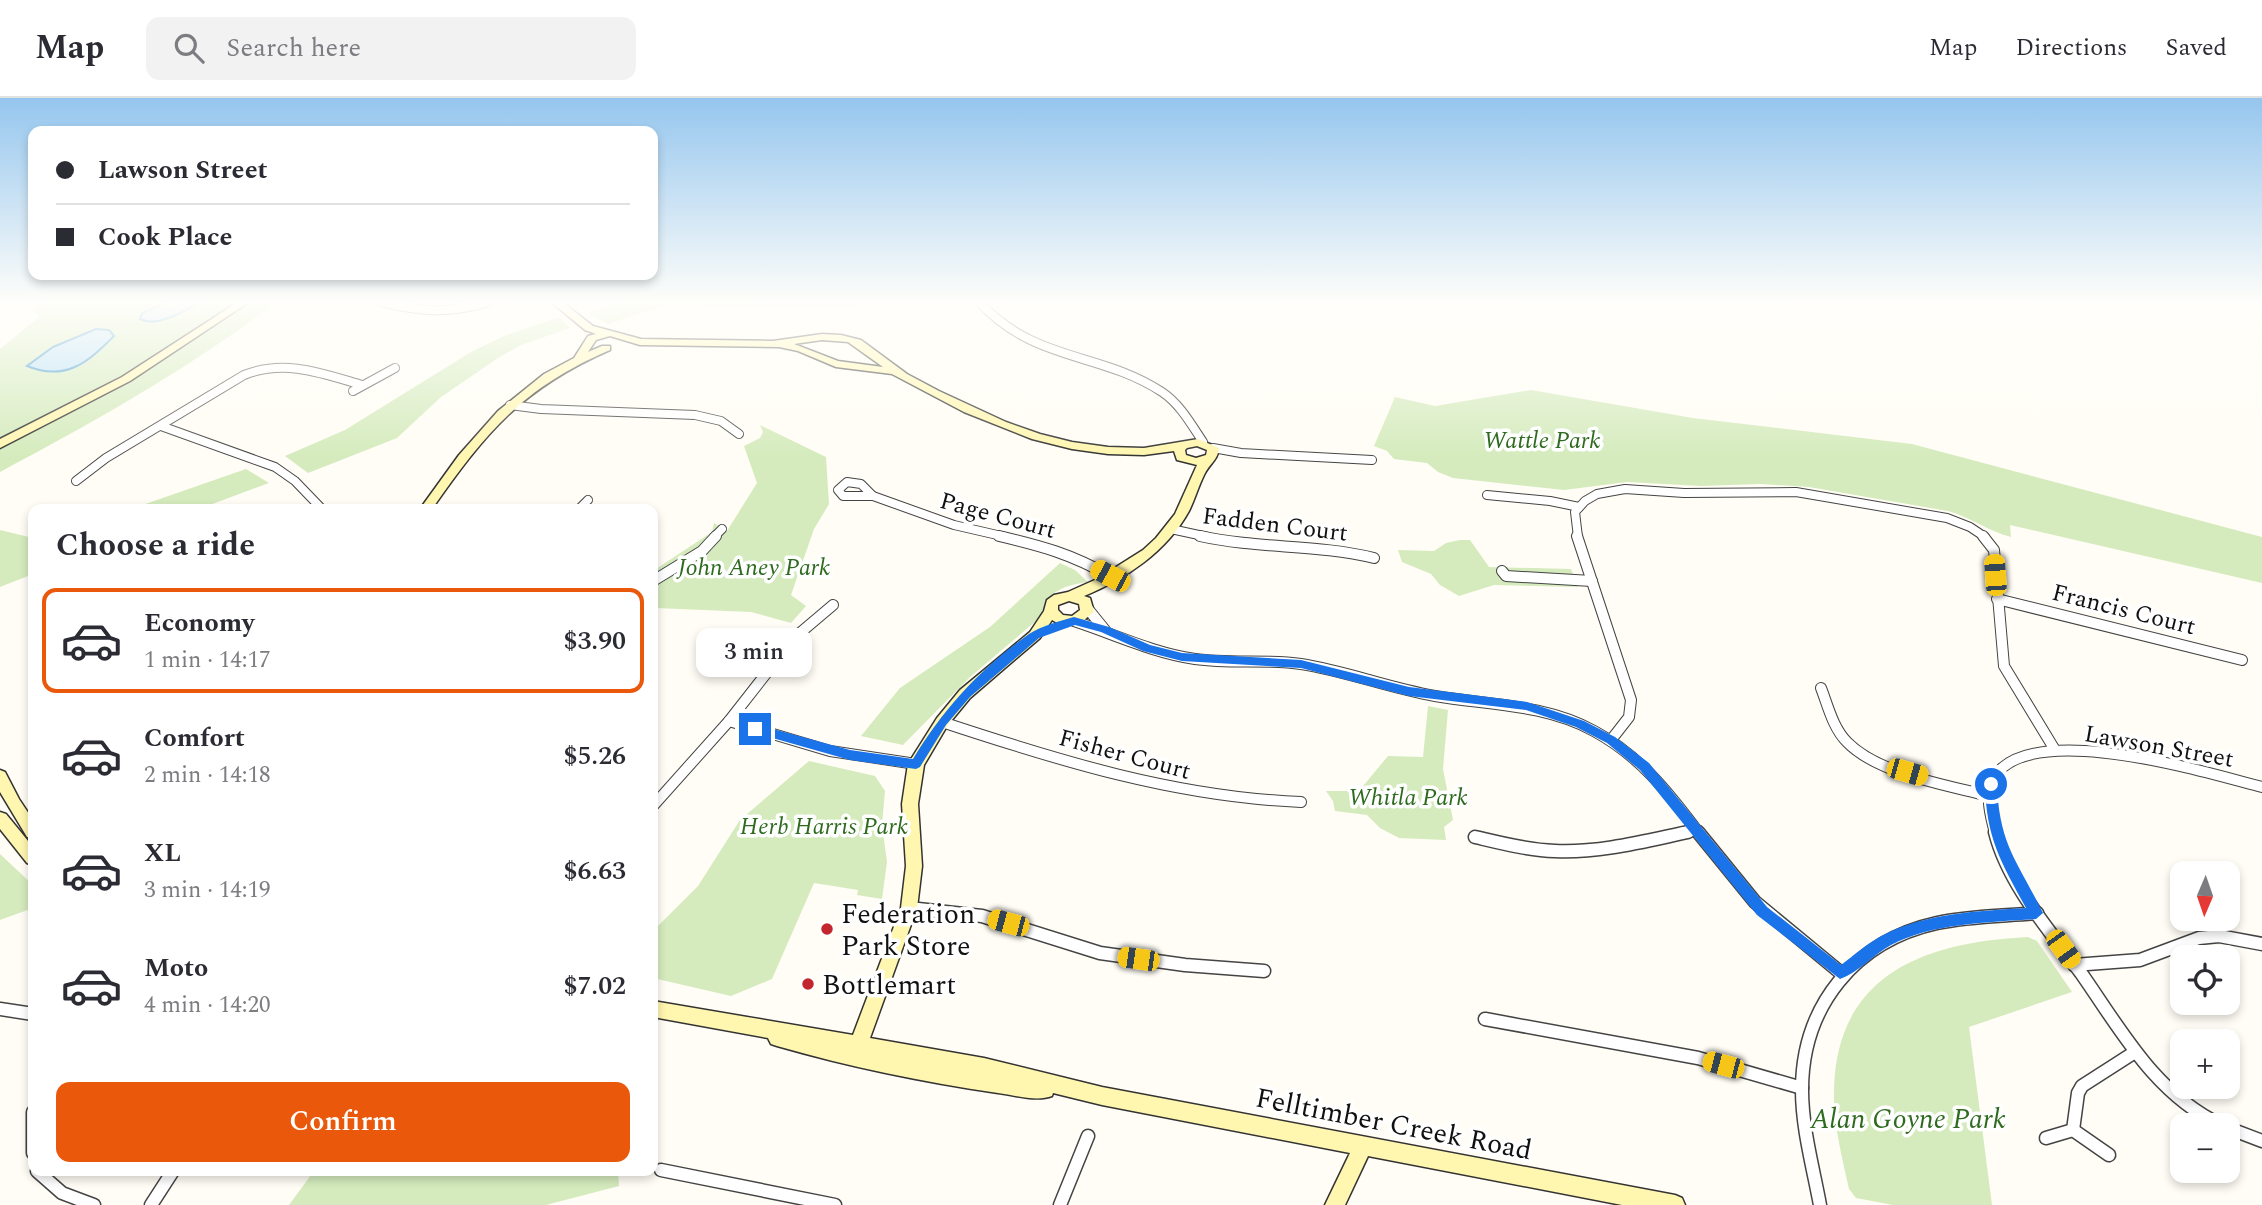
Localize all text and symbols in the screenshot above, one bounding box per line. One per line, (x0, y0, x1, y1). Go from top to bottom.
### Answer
search box (146, 17, 636, 80)
text: Map (35, 23, 104, 73)
text: Search here (226, 28, 361, 68)
icon: search (170, 29, 208, 67)
text: Map (1929, 30, 1977, 66)
text: Directions (2015, 30, 2127, 66)
text: Saved (2165, 30, 2227, 66)
text: Lawson Street (98, 150, 268, 190)
text: Cook Place (98, 217, 232, 257)
park label: Wattle Park (1484, 423, 1600, 459)
street label: Page Court (936, 483, 1060, 549)
street label: Fadden Court (1200, 498, 1350, 552)
text: Choose a ride (56, 521, 255, 570)
park label: John Aney Park (676, 550, 830, 586)
car (1984, 553, 2007, 597)
car (1087, 557, 1134, 595)
street label: Francis Court (2048, 575, 2199, 645)
text: Economy (144, 603, 254, 643)
icon: car (60, 609, 123, 672)
text: $3.90 (563, 621, 626, 661)
callout: 3 min (697, 628, 813, 676)
text: 3 min (724, 635, 784, 670)
text: 1 min · 14:17 (144, 643, 271, 678)
route end (739, 713, 771, 745)
street label: Lawson Street (2081, 716, 2236, 778)
text: Comfort (144, 718, 245, 758)
street label: Fisher Court (1055, 720, 1195, 790)
icon: car (60, 724, 123, 787)
text: $5.26 (563, 736, 626, 776)
car (1884, 756, 1931, 788)
text: 2 min · 14:18 (144, 758, 271, 793)
route start (1975, 768, 2007, 800)
park label: Whitla Park (1348, 780, 1468, 816)
park label: Herb Harris Park (740, 809, 908, 845)
text: XL (144, 833, 181, 873)
icon: car (60, 839, 123, 902)
text: $6.63 (563, 851, 626, 891)
north arrow (2170, 861, 2240, 931)
map controls (2170, 861, 2240, 1183)
text: 3 min · 14:19 (144, 873, 271, 908)
place label: Federation Park Store (841, 893, 975, 968)
car (985, 907, 1032, 939)
marker: Federation Park Store (819, 921, 835, 937)
car (2043, 926, 2084, 972)
button: locate (2170, 945, 2240, 1015)
car (1116, 946, 1161, 972)
text: Moto (144, 948, 208, 988)
icon: car (60, 954, 123, 1017)
place label: Bottlemart (822, 964, 956, 1007)
text: $7.02 (563, 966, 626, 1006)
marker: Bottlemart (800, 976, 816, 992)
text: 4 min · 14:20 (144, 988, 271, 1023)
button: + (2170, 1029, 2240, 1099)
car (1700, 1049, 1747, 1081)
street label: Felltimber Creek Road (1252, 1077, 1536, 1172)
button: Confirm (56, 1082, 630, 1162)
park label: Alan Goyne Park (1809, 1098, 2006, 1141)
button: − (2170, 1113, 2240, 1183)

